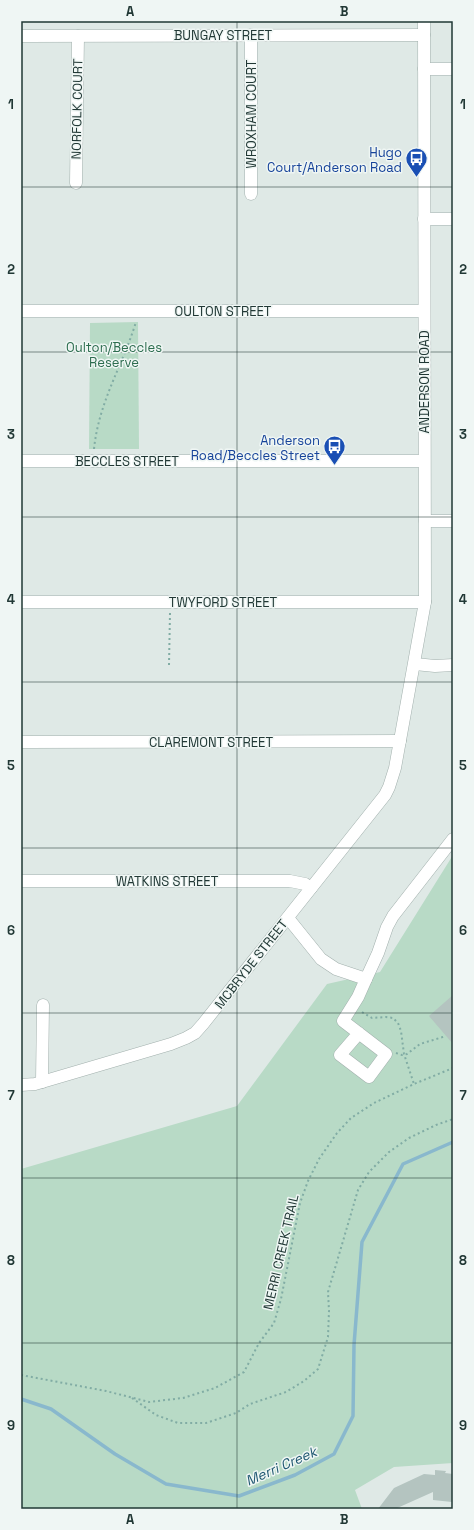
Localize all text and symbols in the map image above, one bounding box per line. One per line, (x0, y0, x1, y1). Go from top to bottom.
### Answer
text: A (126, 3, 135, 20)
text: B (340, 3, 349, 20)
street label: BUNGAY STREET (174, 27, 273, 44)
street label: NORFOLK COURT (68, 58, 86, 160)
street label: WROXHAM COURT (243, 59, 260, 168)
text: 1 (8, 96, 14, 113)
text: 1 (460, 96, 466, 113)
place label: Hugo Court/Anderson Road (267, 144, 402, 176)
bus stop icon: Hugo Court/Anderson Road (404, 146, 430, 179)
text: 2 (7, 261, 15, 278)
text: 2 (459, 261, 467, 278)
street label: OULTON STREET (175, 303, 272, 320)
street label: ANDERSON ROAD (416, 330, 433, 434)
park label: Oulton/Beccles Reserve (66, 339, 162, 371)
text: 3 (7, 426, 15, 443)
text: 3 (459, 426, 467, 443)
place label: Anderson Road/Beccles Street (191, 432, 320, 464)
bus stop icon: Anderson Road/Beccles Street (322, 434, 348, 467)
street label: BECCLES STREET (75, 453, 179, 470)
text: 4 (7, 591, 15, 608)
text: 4 (459, 591, 467, 608)
street label: TWYFORD STREET (169, 594, 278, 611)
street label: CLAREMONT STREET (149, 734, 273, 751)
text: 5 (7, 757, 15, 774)
text: 5 (459, 757, 467, 774)
street label: WATKINS STREET (116, 873, 219, 890)
street label: MCBRYDE STREET (211, 915, 292, 1012)
text: 6 (7, 922, 15, 939)
text: 6 (459, 922, 467, 939)
text: 7 (7, 1087, 15, 1104)
text: 7 (459, 1087, 467, 1104)
street label: MERRI CREEK TRAIL (259, 1193, 303, 1311)
text: 8 (7, 1252, 15, 1269)
text: 8 (459, 1252, 467, 1269)
text: 9 (7, 1417, 15, 1434)
text: 9 (459, 1417, 467, 1434)
water label: Merri Creek (243, 1442, 321, 1490)
text: A (126, 1511, 135, 1528)
text: B (340, 1511, 349, 1528)

